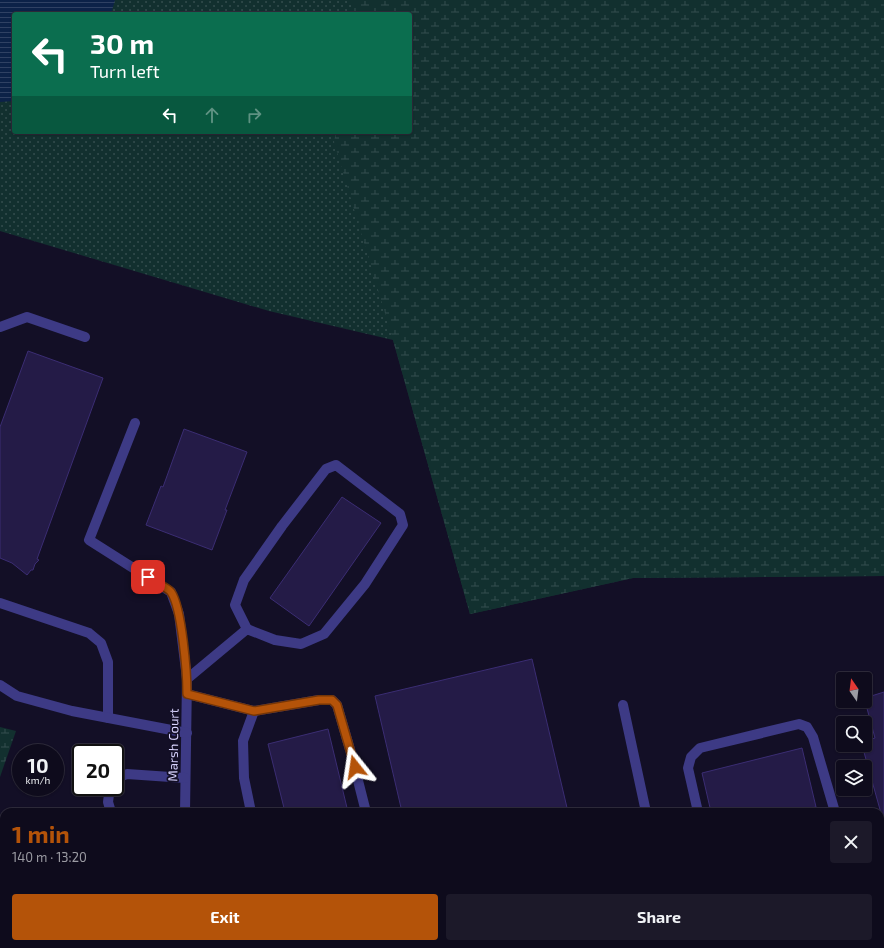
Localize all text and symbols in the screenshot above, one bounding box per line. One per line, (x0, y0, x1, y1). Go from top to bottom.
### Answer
text: 30 m (90, 26, 154, 60)
icon: left (24, 28, 76, 80)
text: Turn left (90, 60, 160, 82)
icon: left (159, 104, 181, 126)
icon: ahead (201, 104, 223, 126)
icon: right (243, 104, 265, 126)
pin (131, 560, 165, 594)
icon: arrive (137, 566, 159, 588)
north arrow (836, 672, 872, 708)
map controls (836, 672, 872, 796)
street label: Marsh Court (164, 708, 182, 782)
button: search (836, 716, 872, 752)
speed limit sign: 20 (72, 744, 124, 796)
position arrow (334, 746, 376, 788)
text: 10 (27, 753, 49, 777)
button: layers (836, 760, 872, 796)
text: km/h (26, 774, 50, 786)
text: 1 min (12, 819, 70, 848)
button: close (830, 821, 872, 863)
text: 140 m · 13:20 (12, 849, 87, 865)
button: Exit (12, 894, 438, 940)
button: Share (446, 894, 872, 940)

